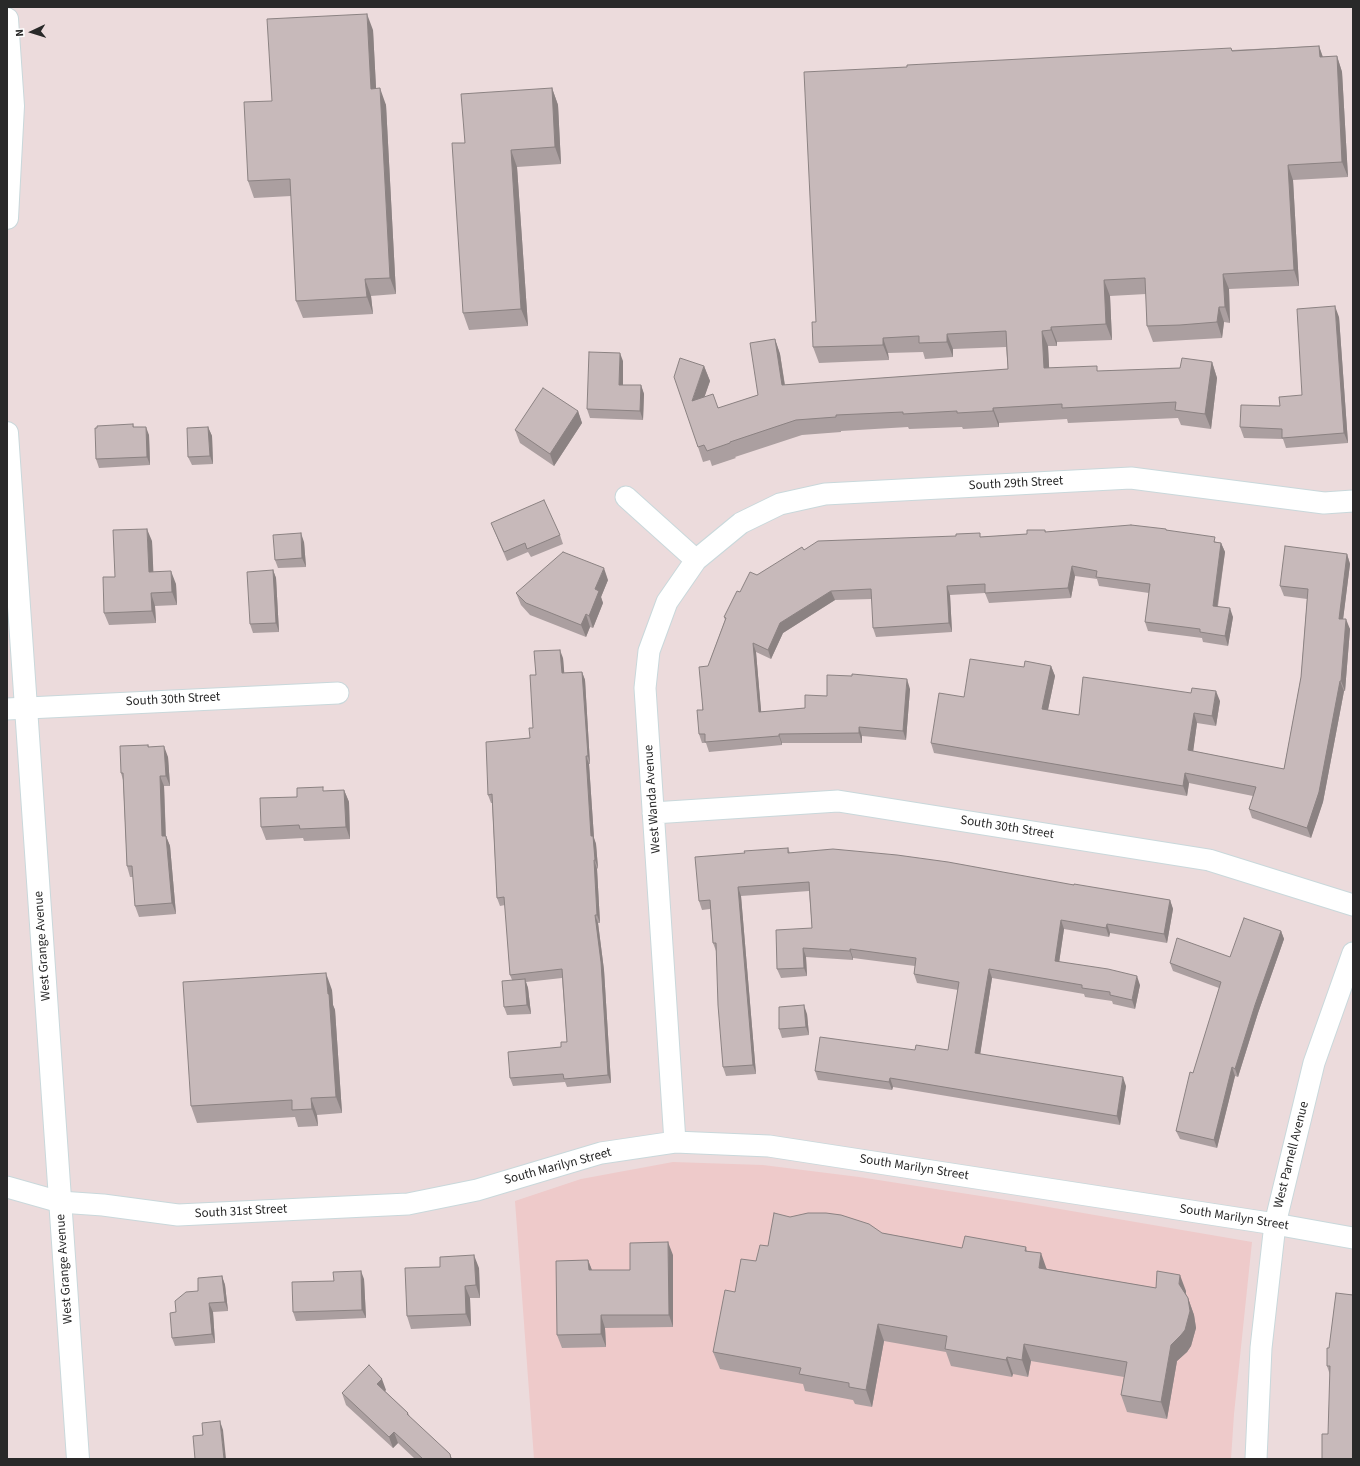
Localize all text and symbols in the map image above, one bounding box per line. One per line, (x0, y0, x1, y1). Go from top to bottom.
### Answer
north arrow (12, 12, 52, 52)
text: N (12, 29, 27, 37)
street label: South 29th Street (968, 474, 1064, 494)
street label: South 30th Street (125, 690, 221, 710)
street label: West Wanda Avenue (641, 744, 665, 854)
street label: South 30th Street (959, 813, 1055, 843)
street label: West Grange Avenue (31, 890, 55, 1002)
street label: West Parnell Avenue (1271, 1100, 1313, 1210)
street label: South Marilyn Street (503, 1145, 613, 1189)
street label: South Marilyn Street (858, 1152, 970, 1184)
street label: South 31st Street (194, 1202, 288, 1222)
street label: South Marilyn Street (1178, 1202, 1290, 1234)
street label: West Grange Avenue (53, 1213, 77, 1325)

